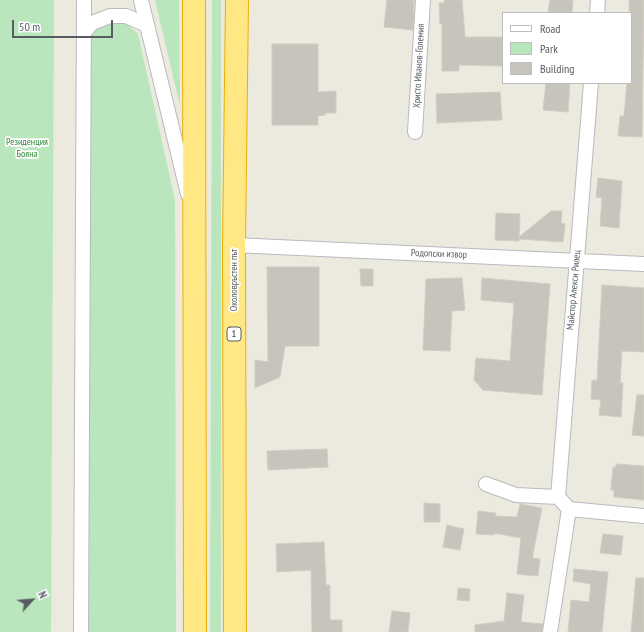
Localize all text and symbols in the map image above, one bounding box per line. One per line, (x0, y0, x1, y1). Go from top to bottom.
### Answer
scale bar (14, 12, 115, 38)
legend (502, 12, 632, 84)
text: 50 m (19, 19, 40, 34)
text: Road (540, 21, 560, 36)
street label: Христо Иванов-Големия (411, 24, 427, 108)
text: Park (540, 41, 558, 56)
text: Building (540, 61, 575, 76)
park label: Резиденция Бояна (6, 136, 48, 160)
street label: Родопски извор (411, 247, 467, 261)
street label: Околовръстен път (228, 249, 240, 311)
street label: Майстор Алекси Рилец (565, 250, 583, 330)
road number: 1 (227, 327, 241, 341)
north arrow (12, 580, 52, 620)
text: N (35, 589, 50, 600)

